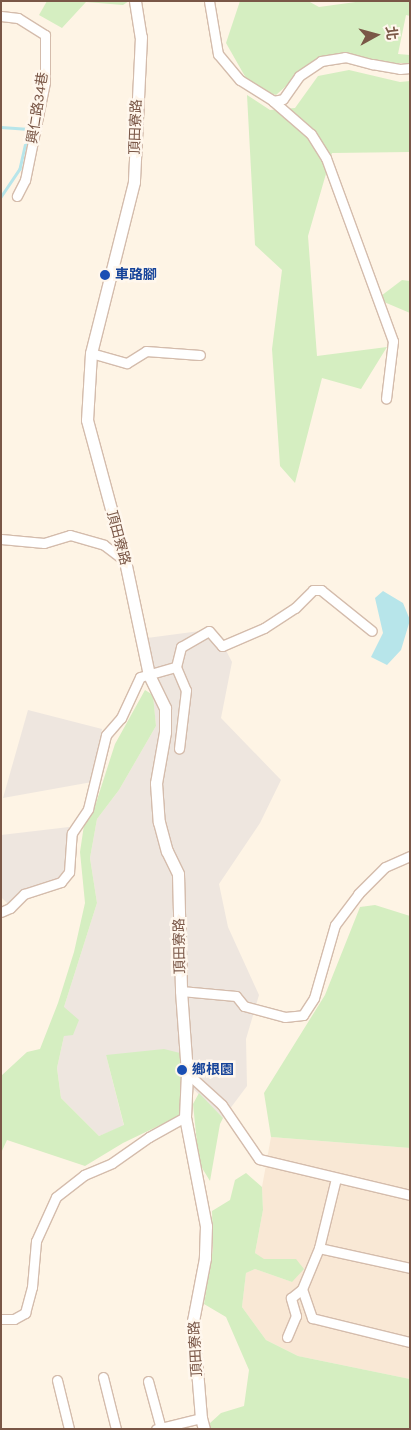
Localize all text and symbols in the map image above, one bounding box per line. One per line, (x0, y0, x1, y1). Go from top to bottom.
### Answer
north arrow (351, 10, 401, 60)
text: 北 (382, 25, 401, 41)
street label: 興仁路34巷 (24, 71, 52, 145)
street label: 頂田寮路 (127, 99, 145, 155)
place label: 車路腳 (115, 267, 157, 283)
marker: 車路腳 (99, 269, 111, 281)
street label: 頂田寮路 (103, 509, 133, 567)
street label: 頂田寮路 (171, 918, 189, 974)
place label: 鄉根園 (192, 1062, 234, 1078)
marker: 鄉根園 (176, 1064, 188, 1076)
street label: 頂田寮路 (186, 1321, 206, 1377)

